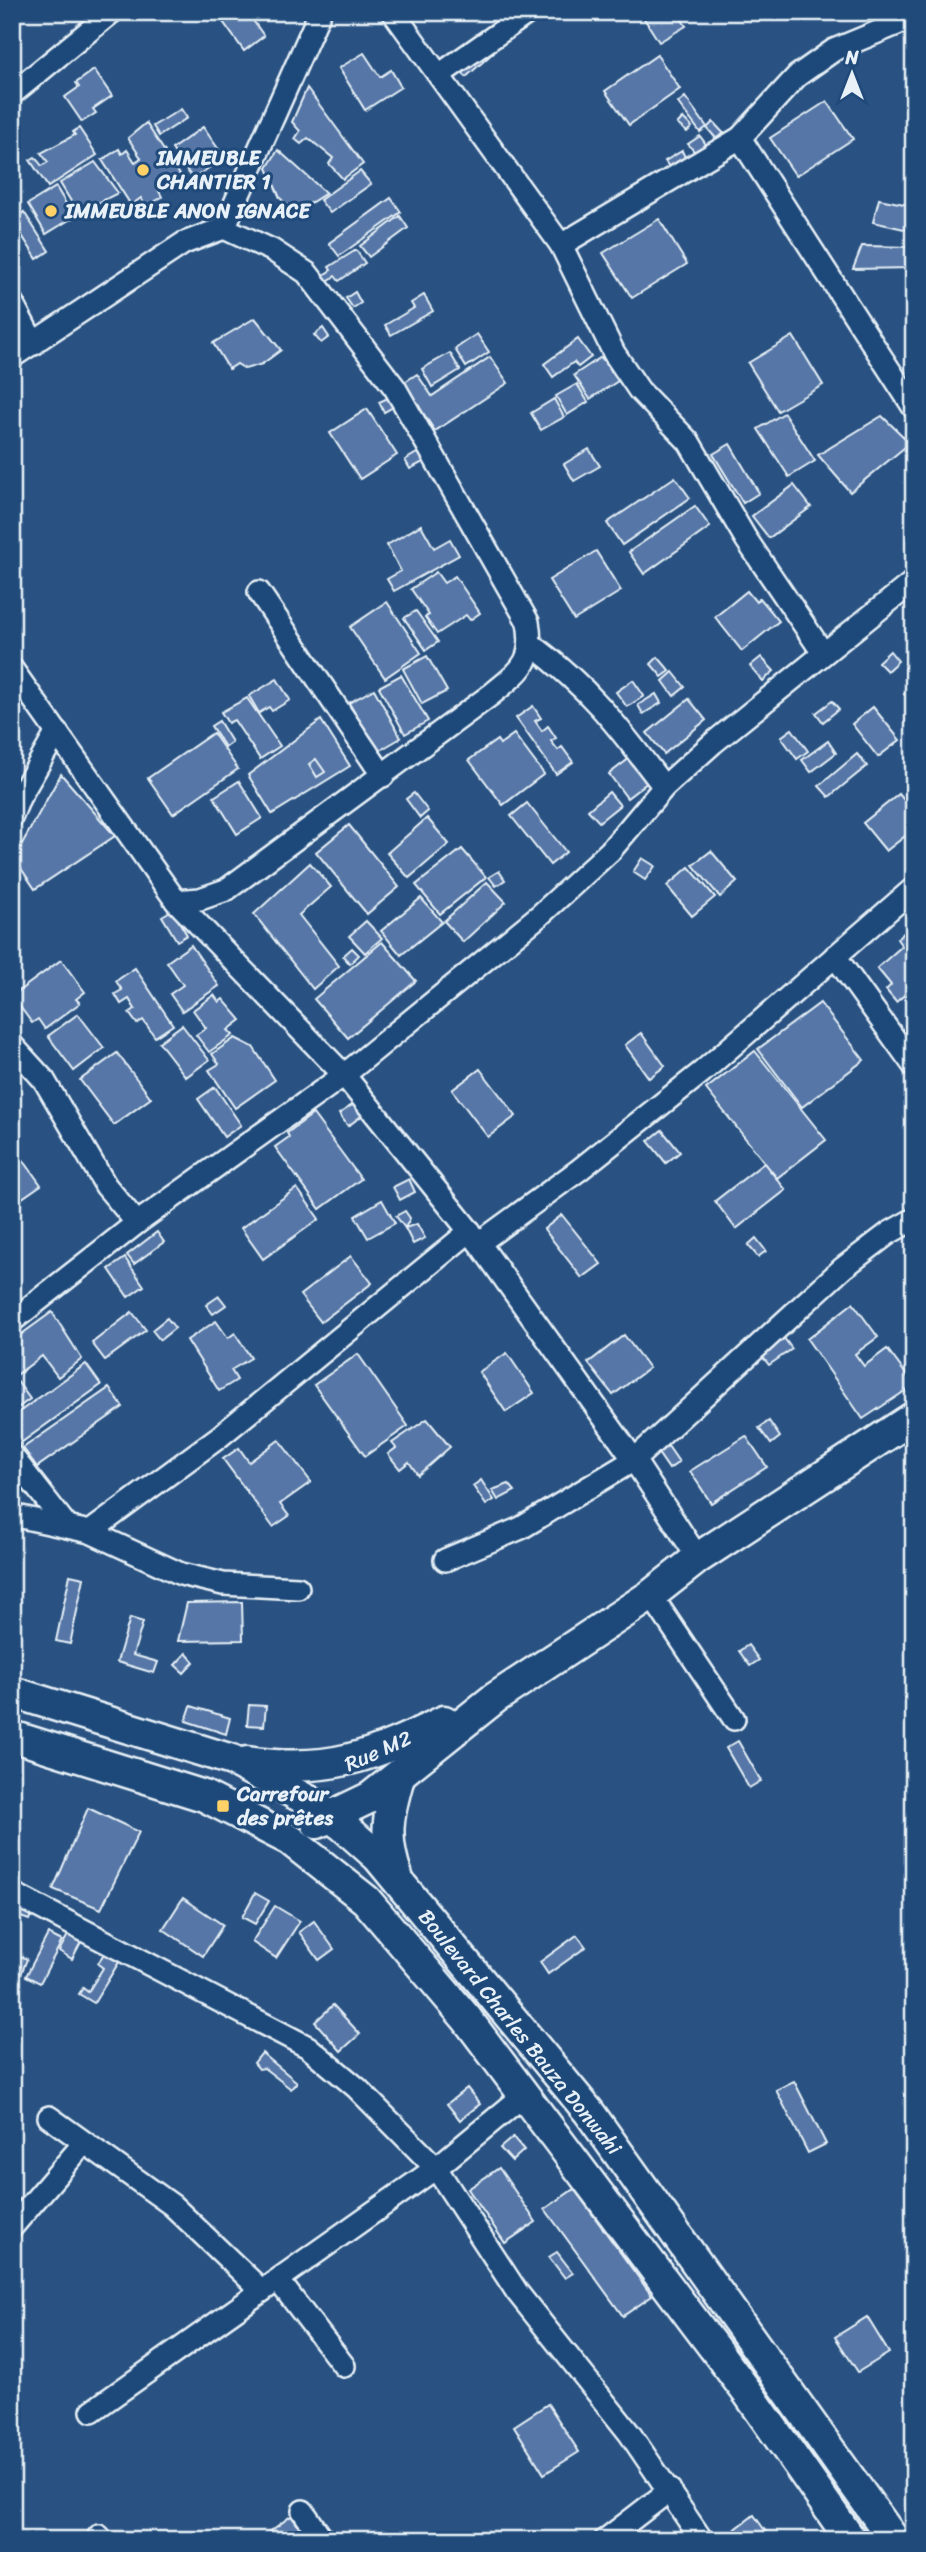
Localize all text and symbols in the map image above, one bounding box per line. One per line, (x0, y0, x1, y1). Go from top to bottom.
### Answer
north arrow (818, 38, 888, 108)
text: N (844, 41, 859, 74)
place label: IMMEUBLE CHANTIER 1 (156, 139, 271, 201)
marker: IMMEUBLE CHANTIER 1 (135, 162, 151, 178)
place label: IMMEUBLE ANON IGNACE (64, 192, 312, 230)
marker: IMMEUBLE ANON IGNACE (43, 203, 59, 219)
street label: Rue M2 (338, 1719, 418, 1783)
place label: Carrefour des prêtes (236, 1775, 333, 1837)
marker: Carrefour des prêtes (215, 1798, 231, 1814)
street label: Boulevard Charles Bauza Donwahi (408, 1900, 633, 2165)

